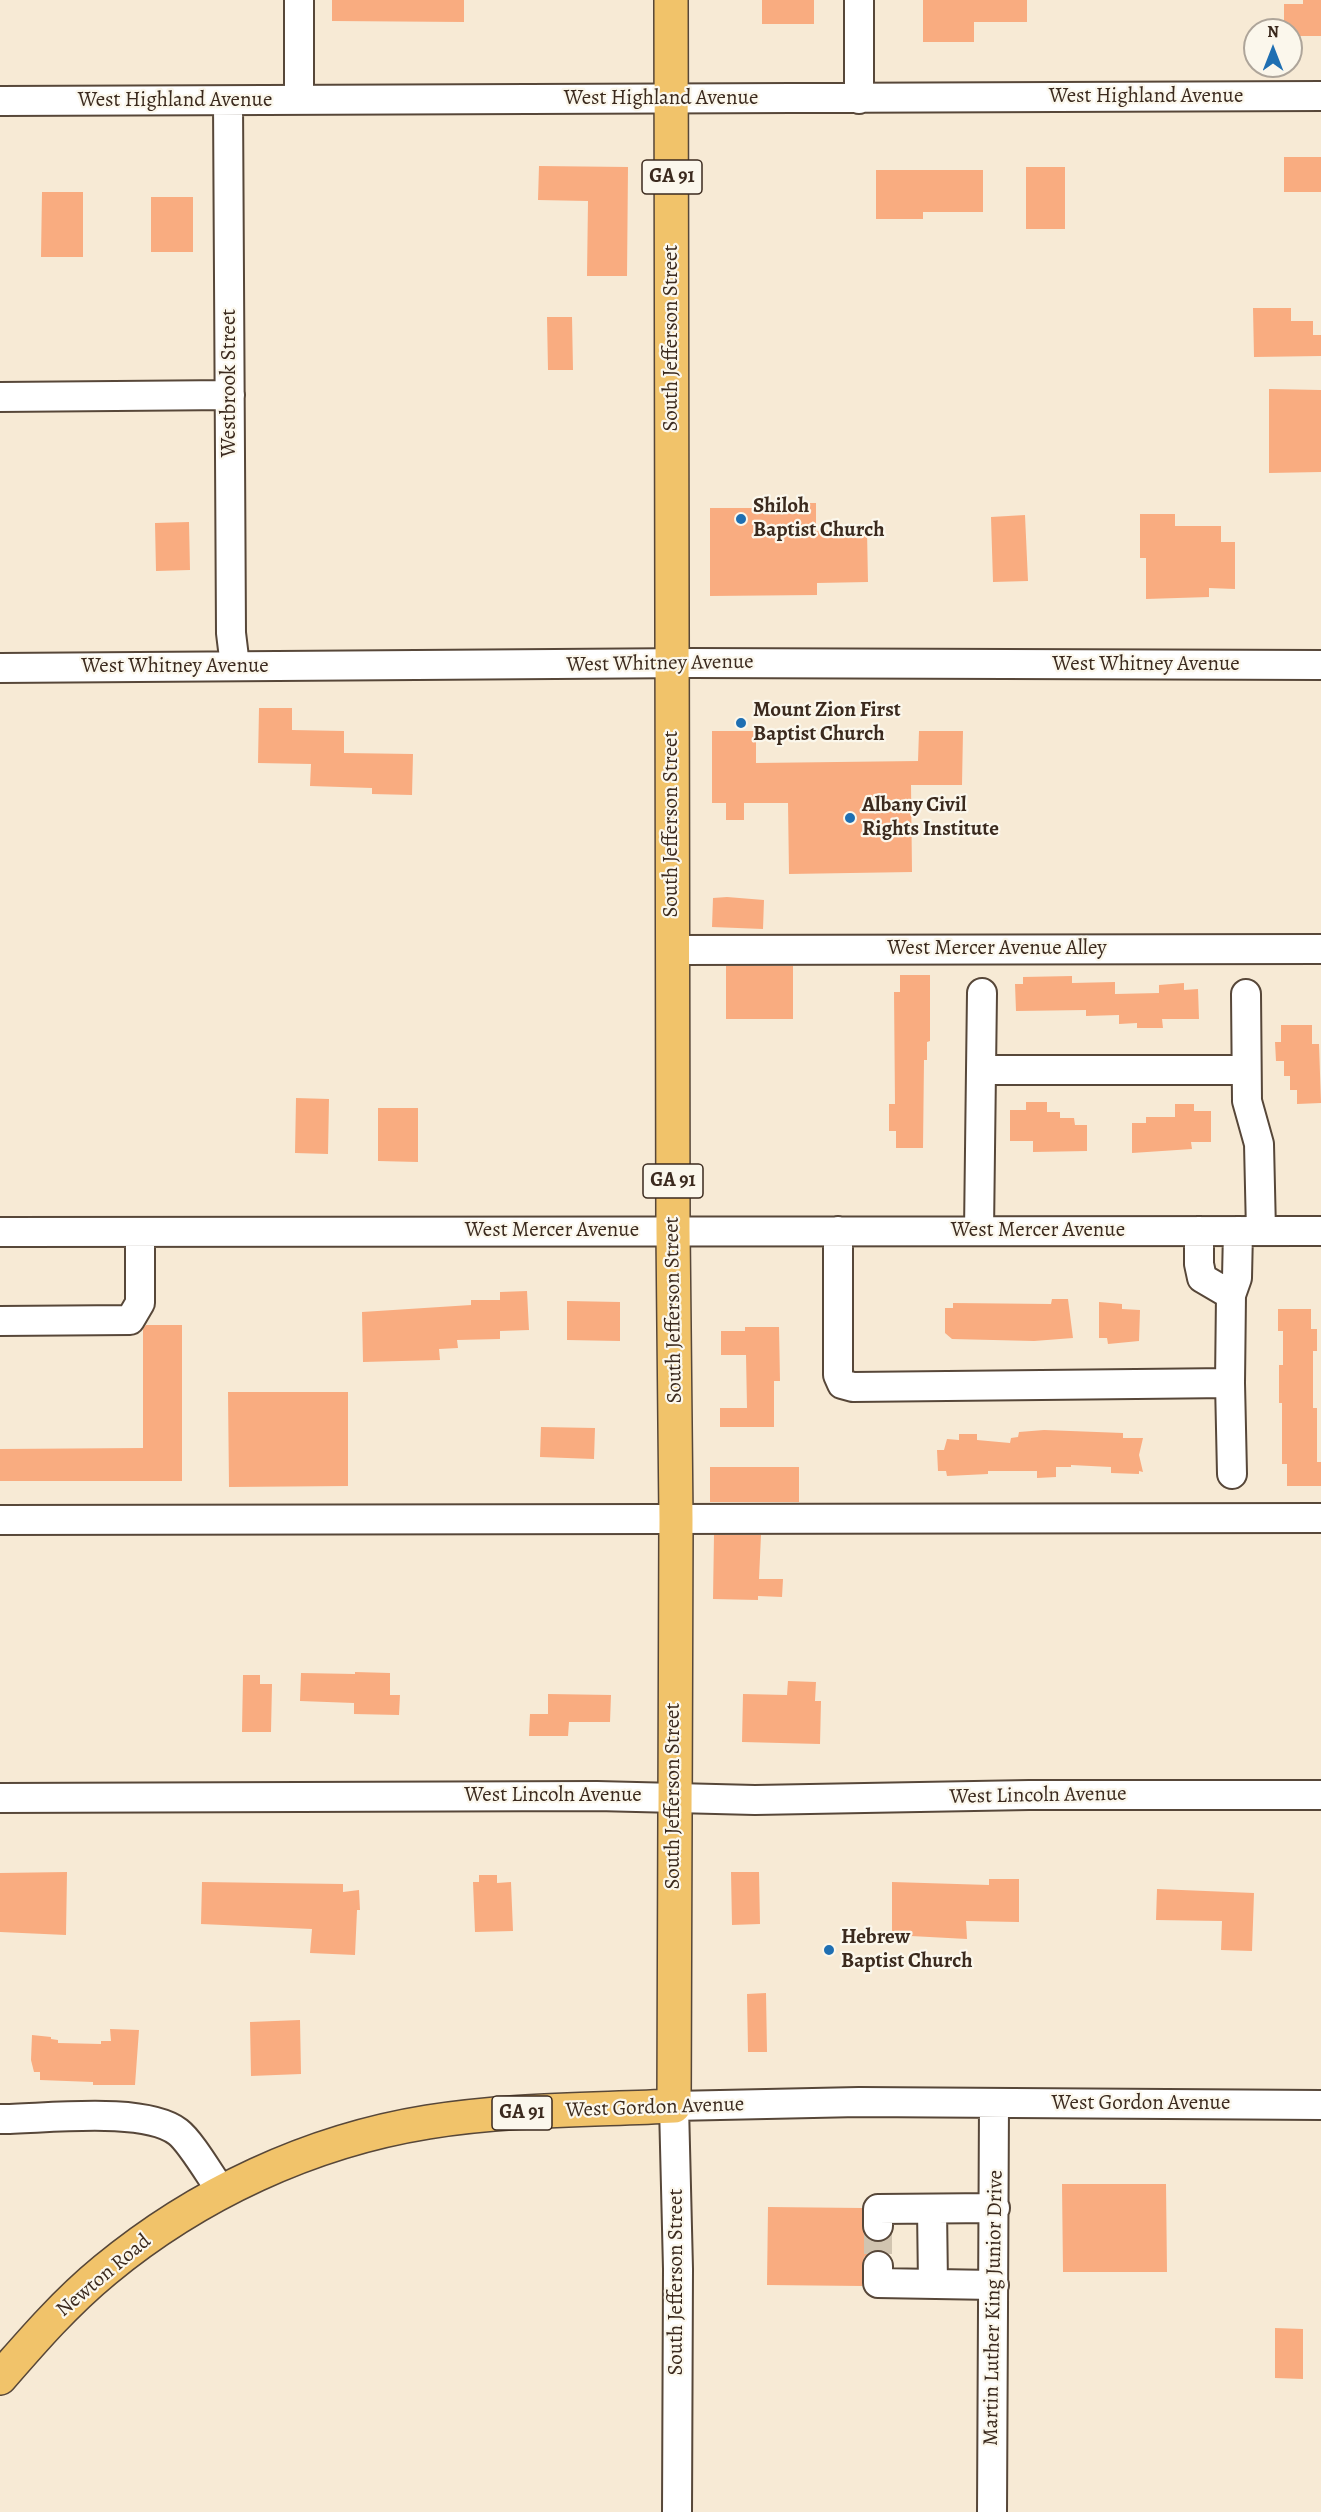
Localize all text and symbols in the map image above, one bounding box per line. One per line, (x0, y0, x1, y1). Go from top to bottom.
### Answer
north arrow (1243, 18, 1303, 78)
text: N (1267, 21, 1279, 43)
street label: West Highland Avenue (1049, 84, 1243, 110)
street label: West Highland Avenue (564, 86, 758, 112)
street label: West Highland Avenue (78, 88, 272, 114)
road number: GA 91 (642, 160, 702, 194)
street label: South Jefferson Street (659, 245, 685, 431)
street label: Westbrook Street (217, 309, 243, 457)
place label: Shiloh Baptist Church (753, 494, 885, 544)
marker: Shiloh Baptist Church (734, 512, 748, 526)
street label: West Whitney Avenue (566, 650, 754, 678)
street label: West Whitney Avenue (1052, 652, 1240, 678)
street label: West Whitney Avenue (81, 654, 269, 680)
place label: Mount Zion First Baptist Church (753, 698, 901, 748)
marker: Mount Zion First Baptist Church (734, 716, 748, 730)
street label: South Jefferson Street (659, 731, 685, 917)
place label: Albany Civil Rights Institute (862, 793, 999, 843)
marker: Albany Civil Rights Institute (843, 811, 857, 825)
street label: West Mercer Avenue Alley (887, 936, 1107, 962)
road number: GA 91 (643, 1164, 703, 1198)
street label: South Jefferson Street (660, 1216, 688, 1404)
street label: West Mercer Avenue (465, 1218, 639, 1244)
street label: West Mercer Avenue (951, 1218, 1125, 1244)
street label: South Jefferson Street (661, 1703, 687, 1889)
street label: West Lincoln Avenue (949, 1782, 1127, 1810)
street label: West Lincoln Avenue (464, 1783, 642, 1809)
place label: Hebrew Baptist Church (841, 1925, 973, 1975)
marker: Hebrew Baptist Church (822, 1943, 836, 1957)
street label: West Gordon Avenue (1052, 2091, 1230, 2117)
street label: West Gordon Avenue (565, 2092, 745, 2124)
road number: GA 91 (492, 2096, 552, 2130)
street label: Martin Luther King Junior Drive (979, 2170, 1009, 2446)
street label: South Jefferson Street (664, 2189, 690, 2375)
street label: Newton Road (52, 2229, 156, 2323)

